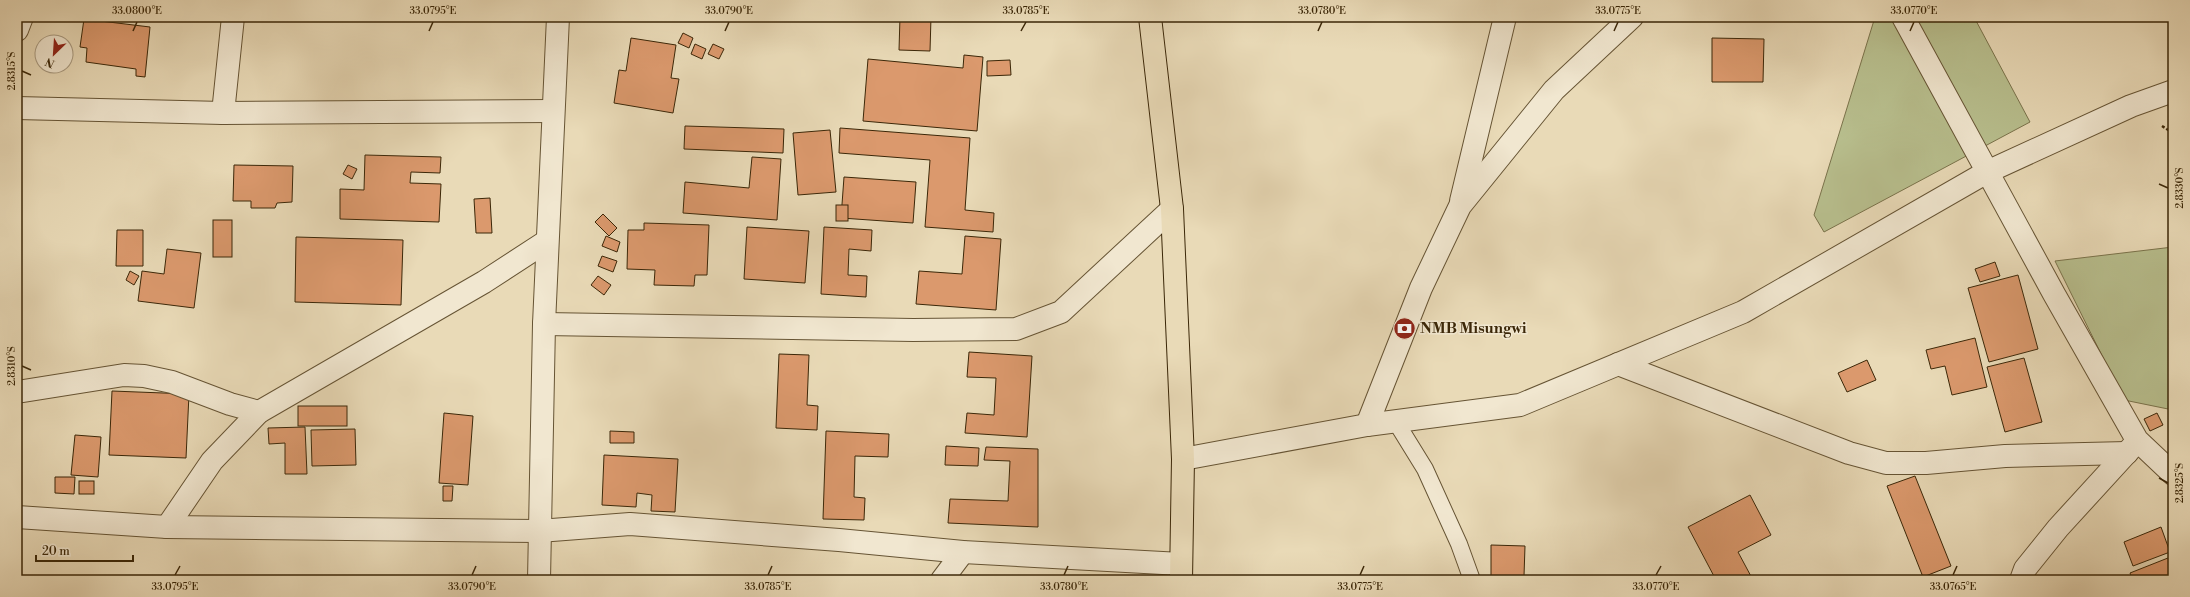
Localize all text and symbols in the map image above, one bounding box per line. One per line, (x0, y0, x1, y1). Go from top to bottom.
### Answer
text: 33.0800°E (112, 5, 162, 17)
text: 33.0795°E (410, 5, 456, 17)
text: 33.0790°E (705, 5, 753, 17)
text: 33.0785°E (1003, 5, 1049, 17)
text: 33.0780°E (1298, 5, 1346, 17)
text: 33.0775°E (1595, 5, 1641, 17)
text: 33.0770°E (1891, 5, 1937, 17)
north arrow (34, 34, 74, 74)
text: 2.8315°S (6, 51, 18, 90)
text: N (43, 54, 57, 70)
text: 2.8330°S (2174, 167, 2186, 209)
bank icon: NMB Misungwi (1392, 315, 1418, 341)
place label: NMB Misungwi (1420, 319, 1527, 338)
text: 2.8310°S (6, 346, 18, 386)
text: 2.8325°S (2174, 463, 2186, 503)
scale bar (36, 537, 133, 563)
text: 20 m (42, 544, 70, 559)
text: 33.0795°E (152, 581, 198, 593)
text: 33.0790°E (448, 581, 496, 593)
text: 33.0785°E (745, 581, 791, 593)
text: 33.0780°E (1040, 581, 1088, 593)
text: 33.0775°E (1337, 581, 1383, 593)
text: 33.0770°E (1633, 581, 1679, 593)
text: 33.0765°E (1930, 581, 1976, 593)

